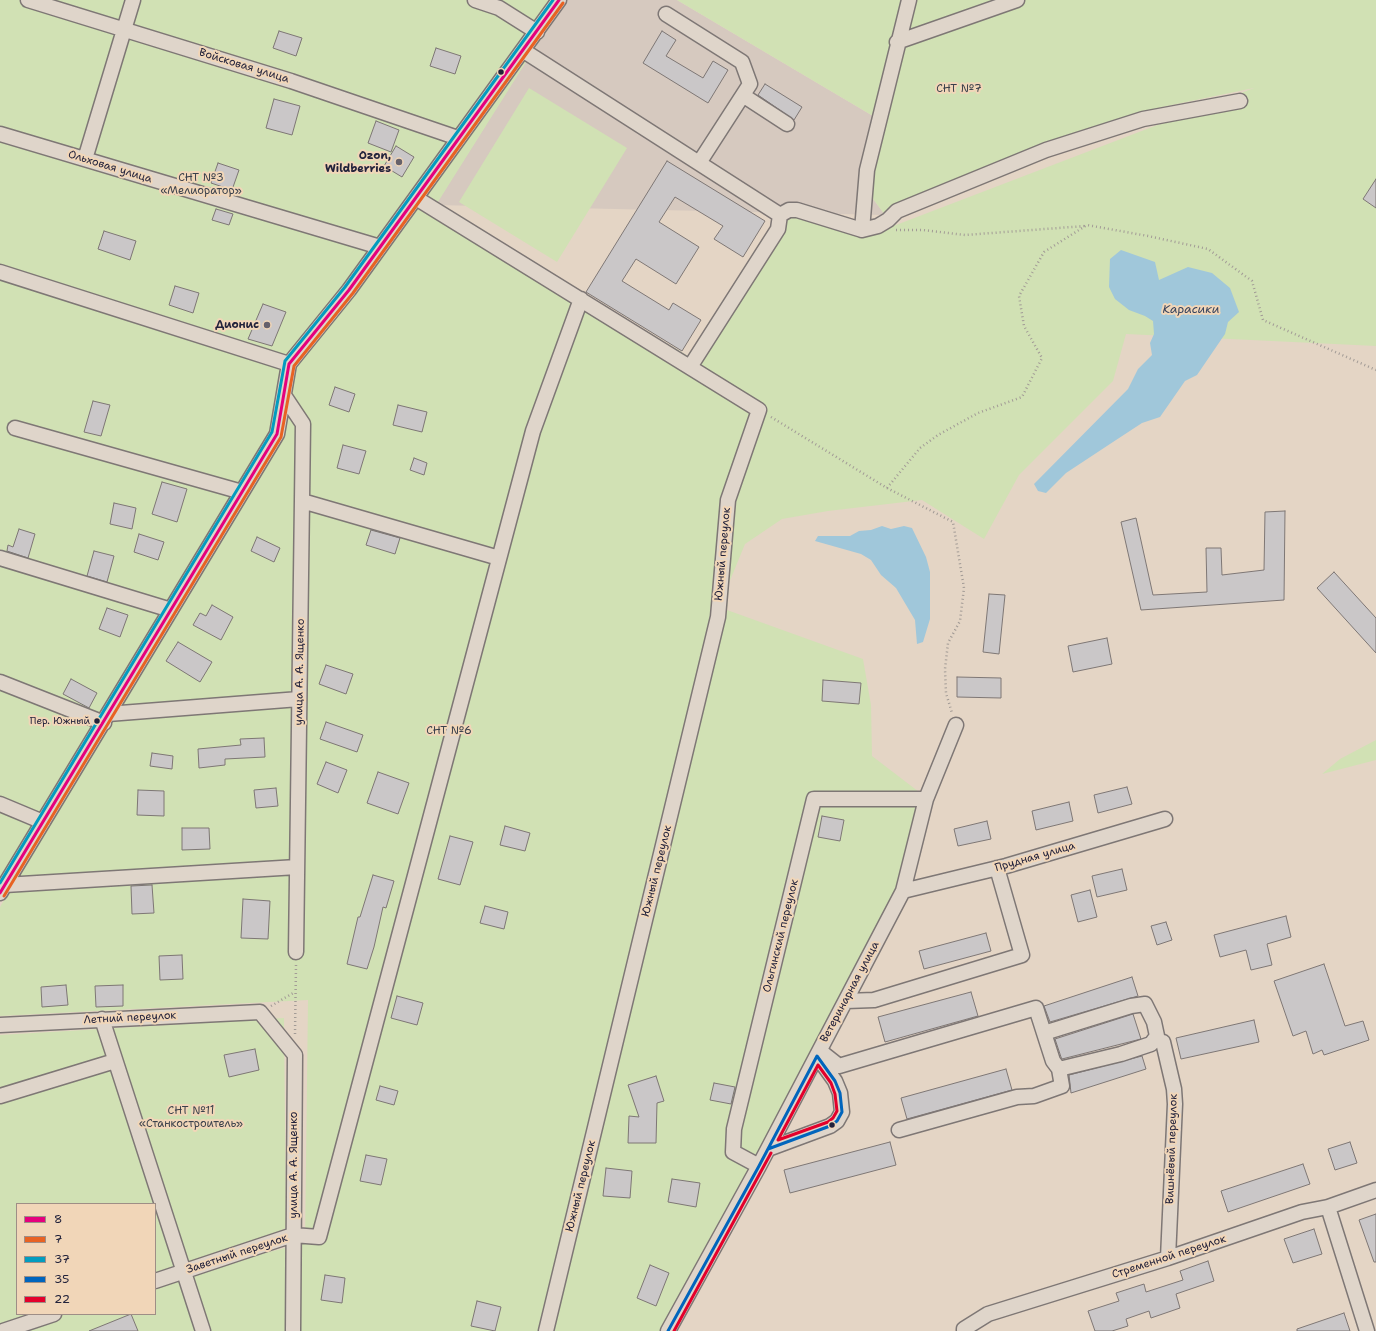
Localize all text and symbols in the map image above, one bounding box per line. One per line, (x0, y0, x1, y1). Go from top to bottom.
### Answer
street label: Войсковая улица (197, 46, 291, 86)
unlabelled marker (496, 67, 506, 77)
park label: СНТ №7 (936, 82, 982, 96)
street label: Ольховая улица (66, 148, 154, 186)
place label: Ozon, Wildberries (325, 149, 391, 175)
marker: Ozon, Wildberries (394, 157, 404, 167)
park label: СНТ №3 «Мелиоратор» (160, 171, 242, 197)
water label: Карасики (1163, 303, 1219, 317)
place label: Дионис (215, 318, 259, 332)
marker: Дионис (262, 320, 272, 330)
street label: Южный переулок (712, 507, 734, 601)
street label: улица А. А. Ященко (292, 619, 308, 725)
place label: Пер. Южный (30, 715, 90, 727)
marker: Пер. Южный (92, 716, 102, 726)
park label: СНТ №6 (426, 724, 472, 738)
street label: Южный переулок (639, 824, 675, 918)
street label: Прудная улица (993, 839, 1077, 875)
street label: Ольгинский переулок (761, 878, 801, 994)
street label: Ветеринарная улица (818, 939, 882, 1045)
street label: Летний переулок (83, 1009, 177, 1027)
street label: Вишнёвый переулок (1163, 1094, 1181, 1204)
park label: СНТ №11 «Станкостроитель» (139, 1104, 243, 1130)
street label: улица А. А. Ященко (287, 1112, 301, 1218)
unlabelled marker (827, 1120, 837, 1130)
street label: Южный переулок (563, 1139, 599, 1233)
legend (16, 1203, 156, 1315)
text: 8 (54, 1211, 62, 1227)
text: 7 (54, 1231, 62, 1247)
street label: Заветный переулок (185, 1231, 289, 1277)
street label: Стременной переулок (1110, 1232, 1228, 1282)
text: 37 (54, 1251, 70, 1267)
text: 35 (54, 1271, 69, 1287)
text: 22 (54, 1291, 70, 1307)

